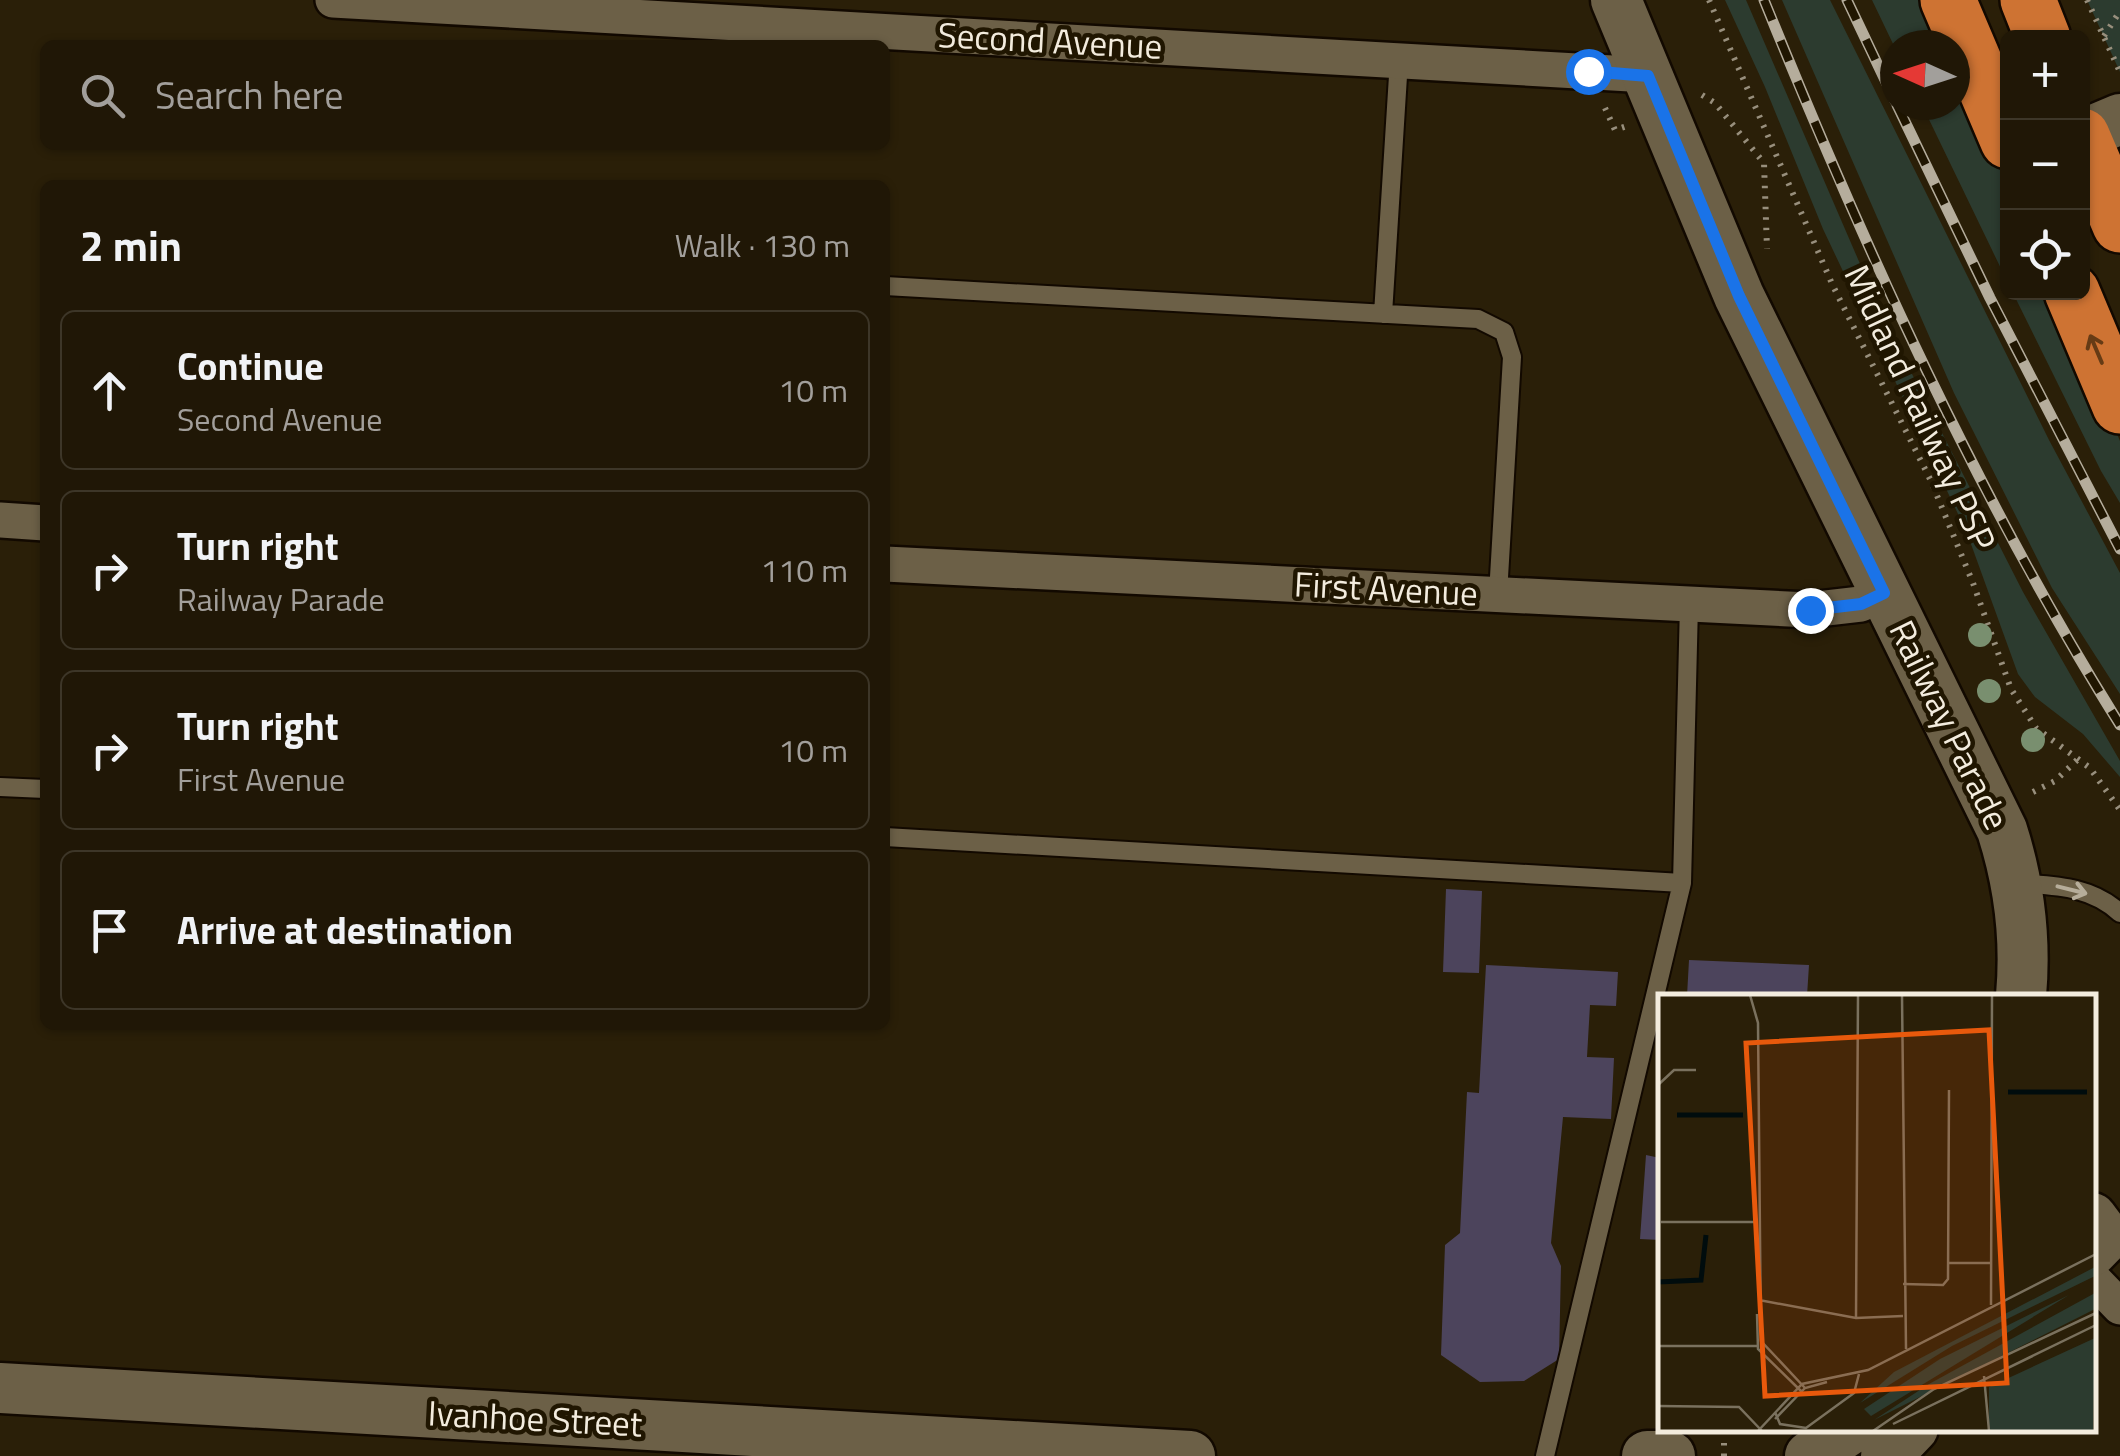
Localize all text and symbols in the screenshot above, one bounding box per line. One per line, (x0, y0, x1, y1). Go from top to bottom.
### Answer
street label: Second Avenue (936, 7, 1164, 73)
north arrow (1880, 30, 1970, 120)
map controls (2000, 30, 2090, 300)
button: + (2000, 30, 2090, 120)
search box (40, 40, 890, 150)
route start (1566, 49, 1612, 95)
text: Search here (155, 66, 343, 124)
icon: search (75, 68, 130, 123)
button: − (2000, 120, 2090, 210)
button: locate (2000, 210, 2090, 300)
text: 2 min (80, 213, 182, 277)
text: Walk · 130 m (675, 221, 850, 269)
street label: Midland Railway PSP (1831, 256, 2011, 559)
one-way arrow (2086, 335, 2104, 365)
text: Continue (177, 337, 324, 395)
icon: ahead (82, 363, 137, 418)
text: 10 m (778, 366, 848, 414)
text: Second Avenue (177, 395, 382, 443)
text: Turn right (177, 517, 339, 575)
icon: right (82, 543, 137, 598)
text: 110 m (760, 546, 848, 594)
street label: First Avenue (1293, 556, 1479, 620)
text: Railway Parade (177, 575, 385, 623)
route end (1788, 588, 1834, 634)
street label: Railway Parade (1876, 611, 2024, 839)
text: Turn right (177, 697, 339, 755)
icon: right (82, 723, 137, 778)
text: 10 m (778, 726, 848, 774)
text: First Avenue (177, 755, 345, 803)
one-way arrow (2056, 881, 2087, 900)
text: Arrive at destination (177, 901, 513, 959)
icon: arrive (82, 903, 137, 958)
inset map (1658, 994, 2095, 1431)
street label: Ivanhoe Street (427, 1385, 644, 1451)

